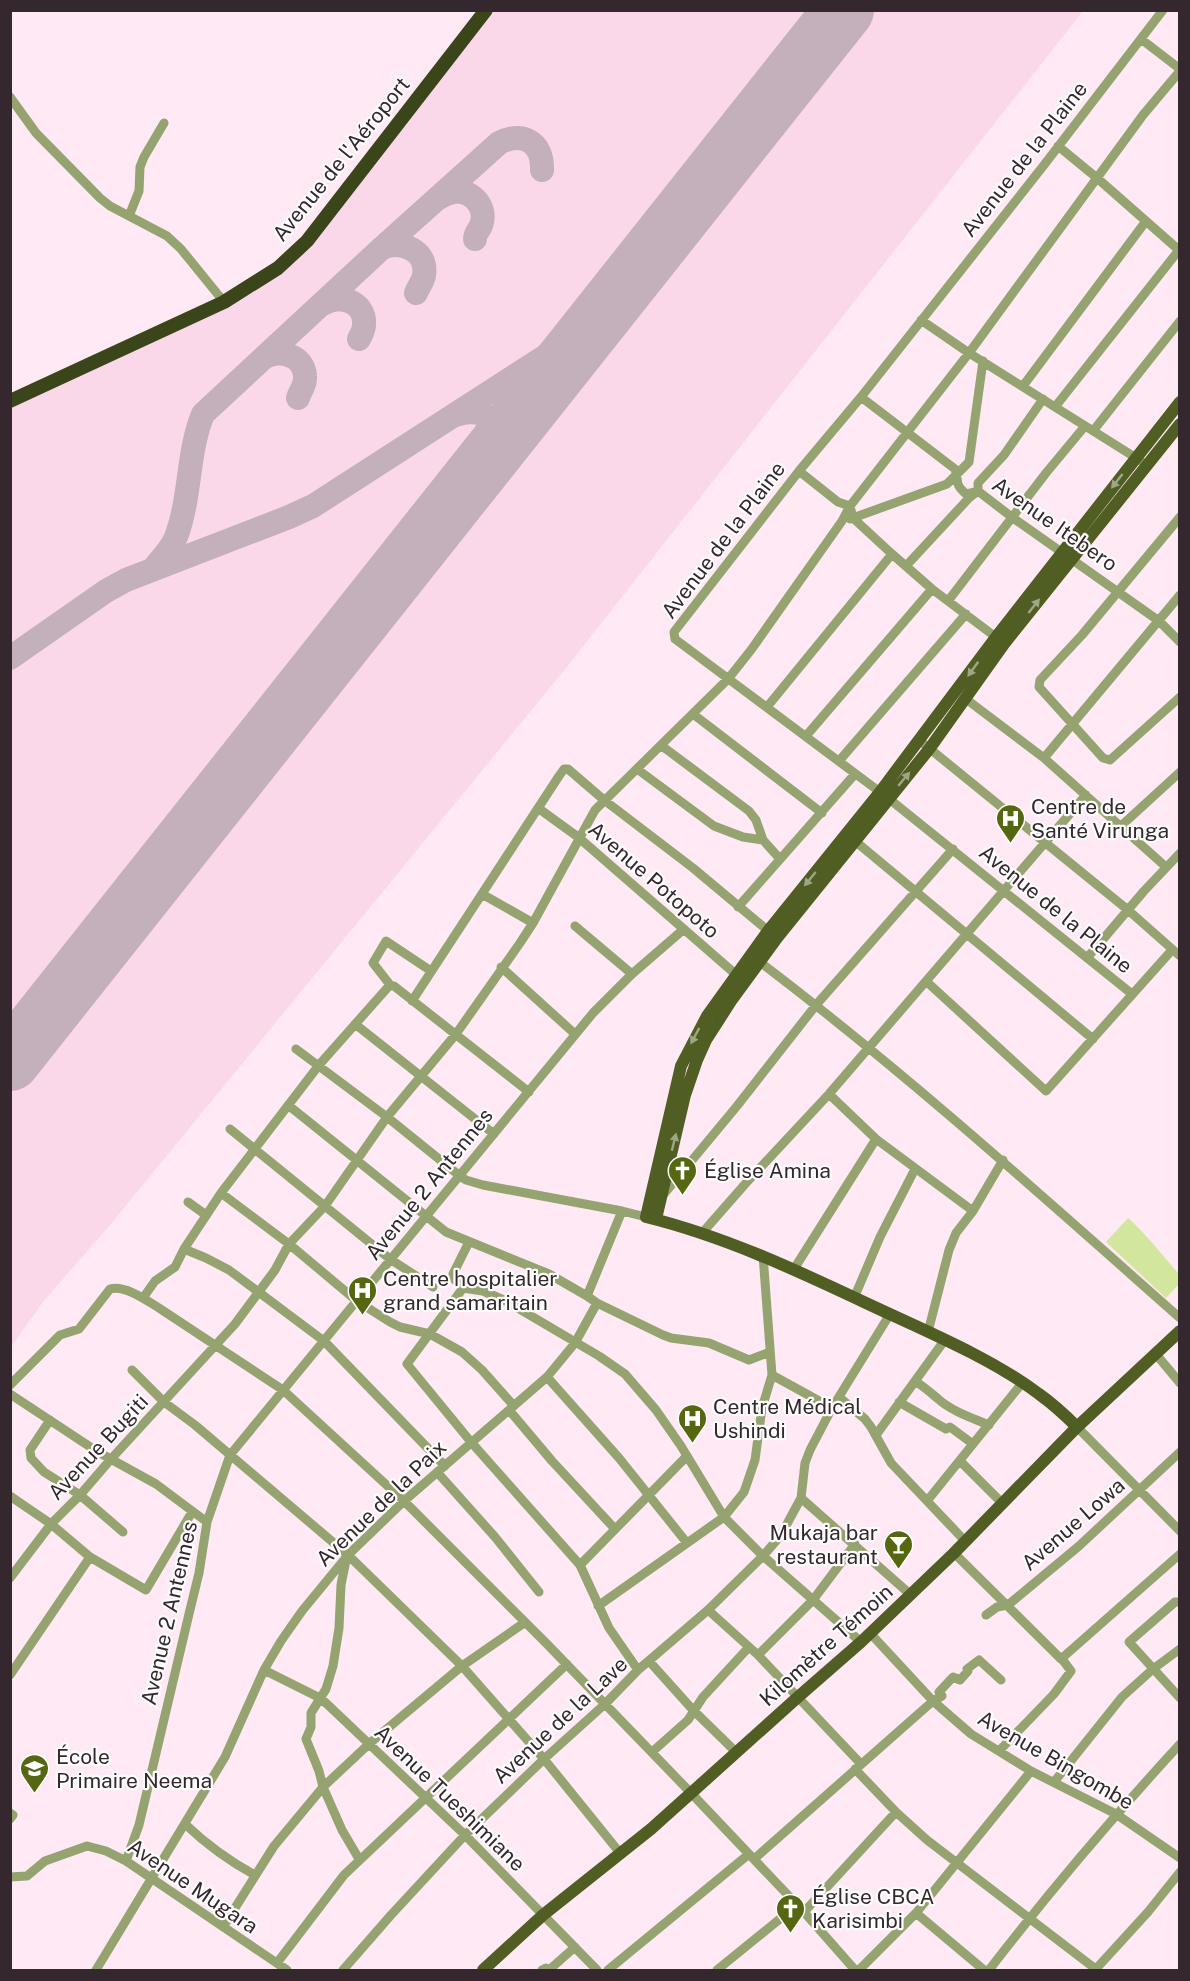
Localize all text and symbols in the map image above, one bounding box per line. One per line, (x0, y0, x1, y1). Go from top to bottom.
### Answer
street label: Avenue de l'Aéroport (267, 72, 415, 246)
street label: Avenue de la Plaine (956, 77, 1092, 241)
street label: Avenue de la Plaine (656, 457, 790, 623)
street label: Avenue Itebero (988, 472, 1122, 576)
one-way arrow (1110, 473, 1123, 489)
one-way arrow (1028, 599, 1040, 614)
one-way arrow (967, 662, 979, 677)
one-way arrow (897, 772, 910, 787)
place label: Centre de Santé Virunga (1031, 794, 1169, 843)
hospital icon: Centre de Santé Virunga (994, 802, 1026, 844)
street label: Avenue Potopoto (584, 816, 724, 944)
street label: Avenue de la Plaine (974, 840, 1138, 978)
one-way arrow (804, 871, 816, 886)
one-way arrow (690, 1028, 700, 1045)
street label: Avenue 2 Antennes (360, 1103, 498, 1265)
one-way arrow (670, 1133, 680, 1151)
church icon: Église Amina (667, 1154, 699, 1196)
place label: Église Amina (704, 1158, 831, 1183)
place label: Centre hospitalier grand samaritain (383, 1266, 558, 1315)
hospital icon: Centre hospitalier grand samaritain (346, 1274, 378, 1316)
street label: Avenue Bugiti (43, 1389, 153, 1505)
place label: Centre Médical Ushindi (713, 1394, 862, 1443)
hospital icon: Centre Médical Ushindi (676, 1402, 708, 1444)
street label: Avenue de la Paix (311, 1435, 451, 1571)
street label: Avenue Lowa (1016, 1472, 1130, 1576)
street label: Avenue 2 Antennes (136, 1519, 202, 1707)
place label: Mukaja bar restaurant (770, 1520, 878, 1569)
bar icon: Mukaja bar restaurant (883, 1528, 915, 1570)
street label: Kilomètre Témoin (754, 1579, 898, 1711)
street label: Avenue de la Lave (488, 1651, 632, 1789)
street label: Avenue Bingombe (974, 1705, 1138, 1815)
street label: Avenue Tueshimiane (370, 1720, 530, 1876)
place label: École Primaire Neema (56, 1744, 212, 1793)
school or university icon: École Primaire Neema (19, 1752, 51, 1794)
street label: Avenue Mugara (123, 1833, 263, 1939)
place label: Église CBCA Karisimbi (812, 1884, 934, 1933)
church icon: Église CBCA Karisimbi (775, 1892, 807, 1934)

